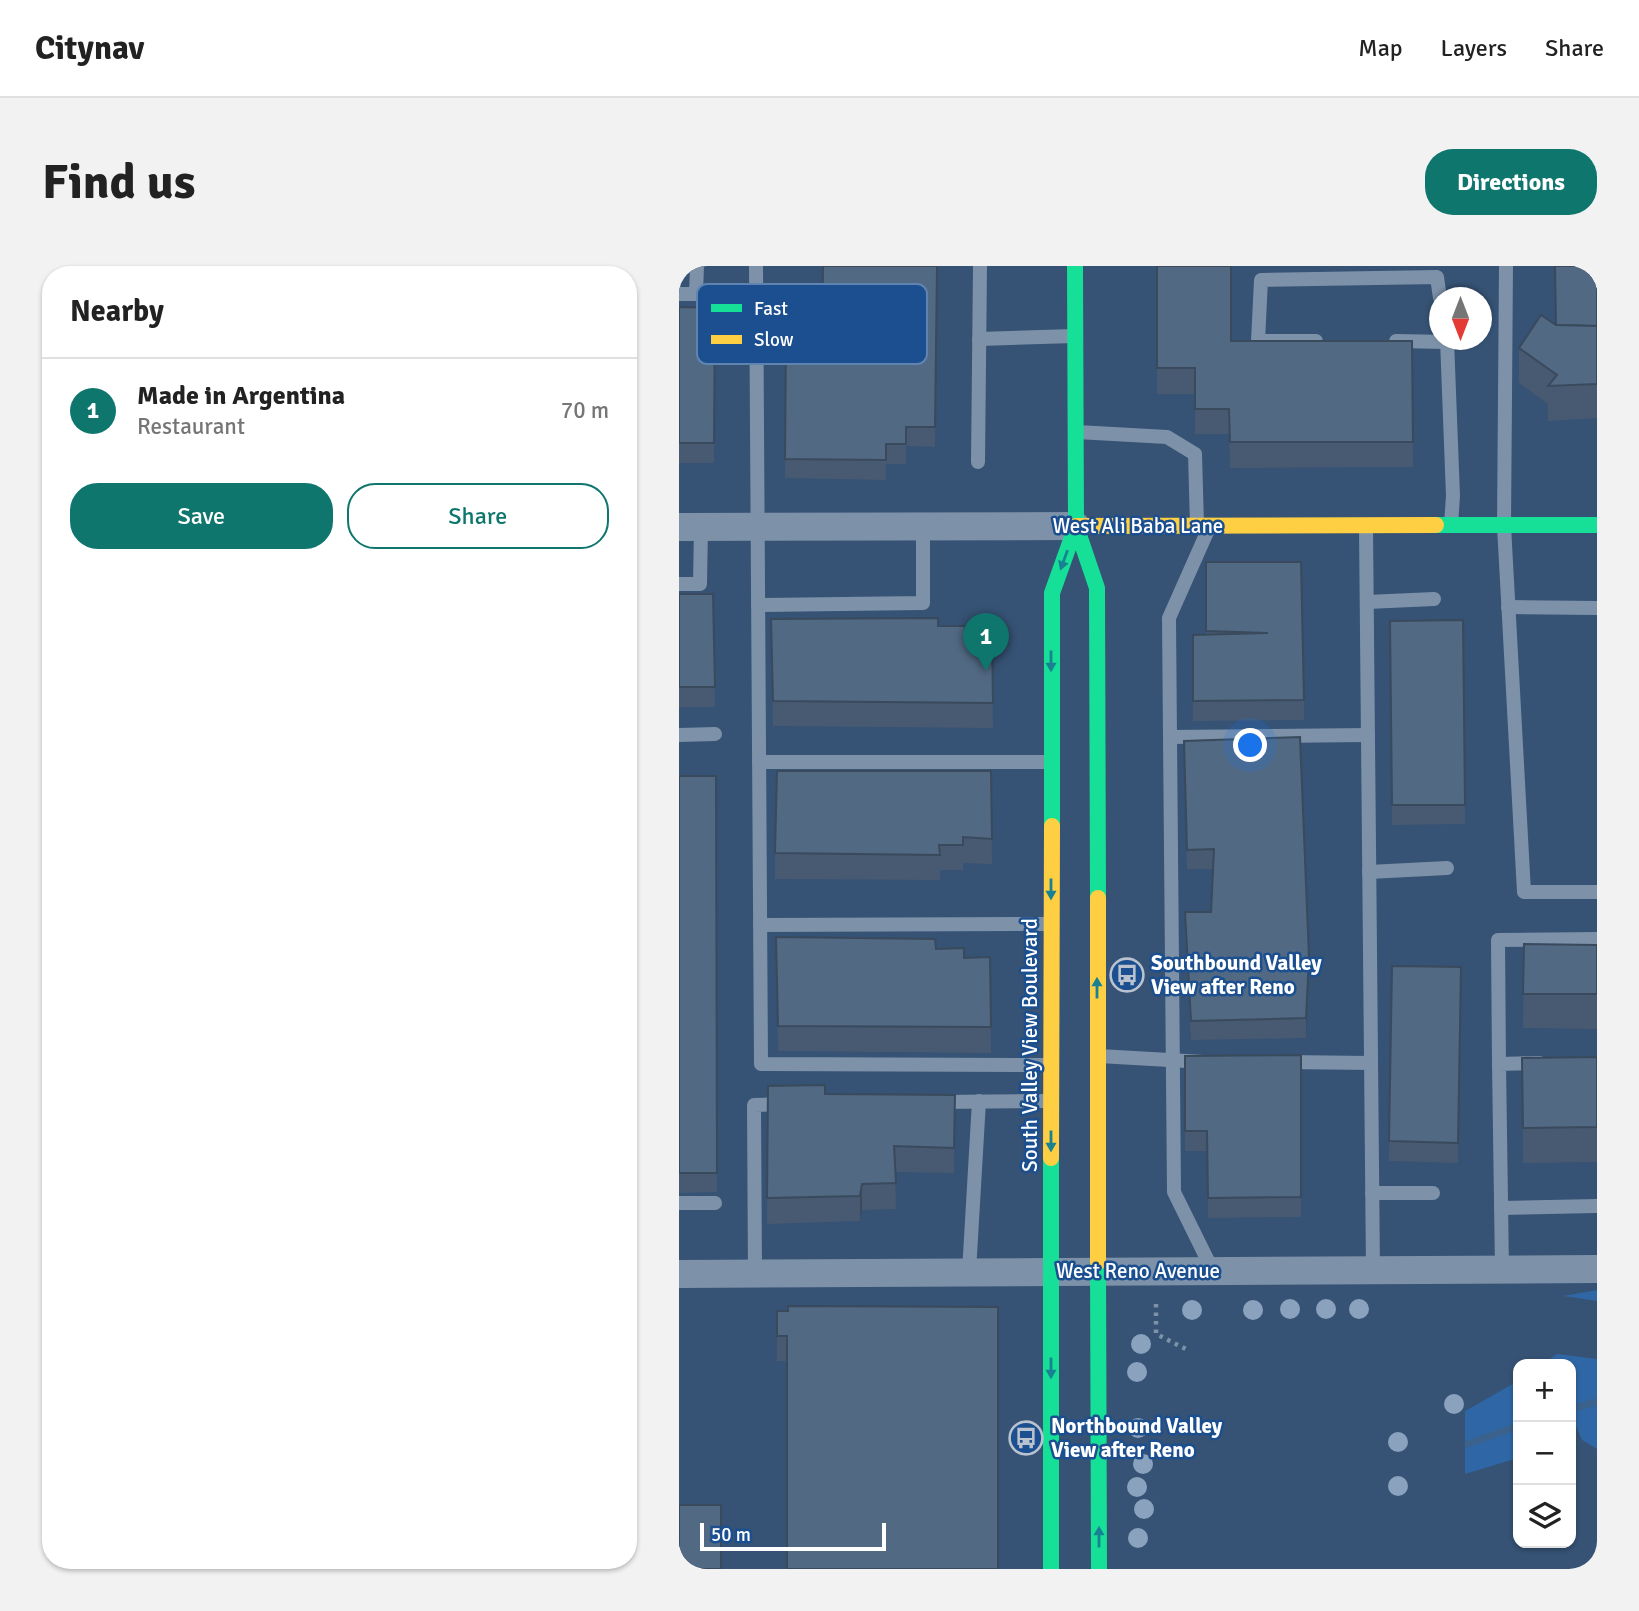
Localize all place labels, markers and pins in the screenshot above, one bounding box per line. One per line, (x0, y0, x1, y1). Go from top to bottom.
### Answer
pin: 1 (963, 613, 1009, 671)
place label: Southbound Valley View after Reno (1151, 950, 1322, 1000)
bus stop icon: Southbound Valley View after Reno (1108, 956, 1146, 994)
place label: Northbound Valley View after Reno (1051, 1413, 1223, 1463)
bus stop icon: Northbound Valley View after Reno (1007, 1419, 1045, 1457)

